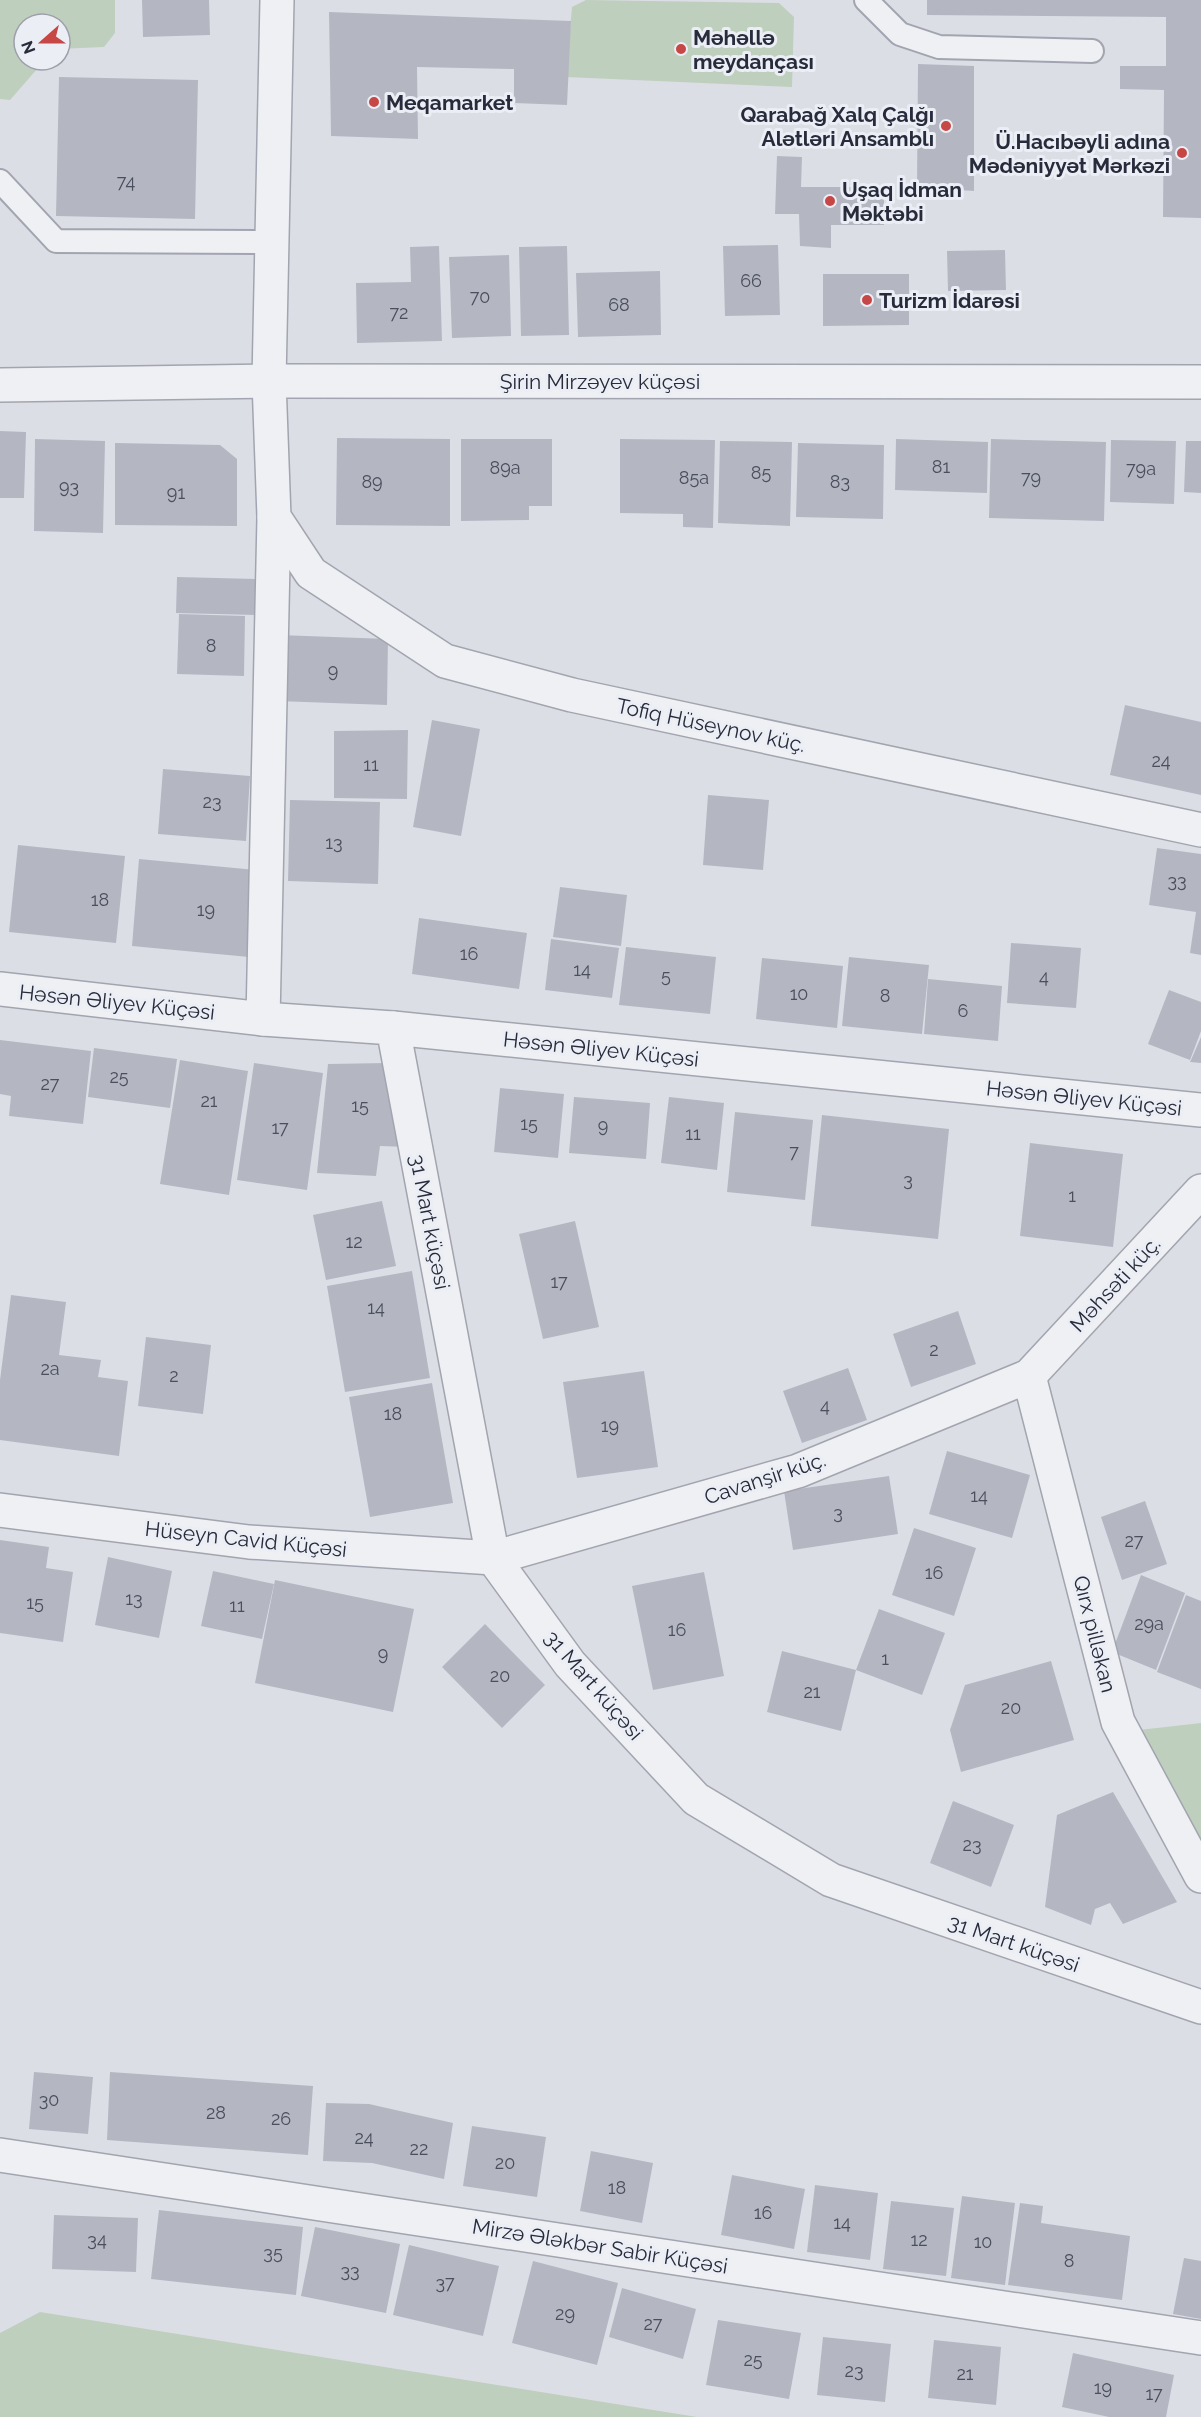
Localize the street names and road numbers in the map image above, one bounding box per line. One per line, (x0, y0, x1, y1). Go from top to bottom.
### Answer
street label: Şirin Mirzəyev küçəsi (500, 369, 700, 394)
street label: Tofiq Hüseynov küç. (614, 693, 808, 757)
street label: Həsən Əliyev Küçəsi (18, 979, 216, 1025)
street label: Həsən Əliyev Küçəsi (502, 1026, 700, 1072)
street label: Həsən Əliyev Küçəsi (985, 1075, 1183, 1121)
street label: 31 Mart küçəsi (405, 1152, 455, 1292)
street label: Məhsəti küç. (1065, 1231, 1165, 1337)
street label: Cavanşir küç. (701, 1447, 829, 1509)
street label: Hüseyn Cavid Küçəsi (144, 1516, 348, 1562)
street label: Qırx pilləkan (1068, 1573, 1122, 1695)
street label: 31 Mart küçəsi (540, 1625, 648, 1745)
street label: 31 Mart küçəsi (945, 1909, 1083, 1977)
street label: Mirzə Ələkbər Sabir Küçəsi (470, 2213, 730, 2279)

